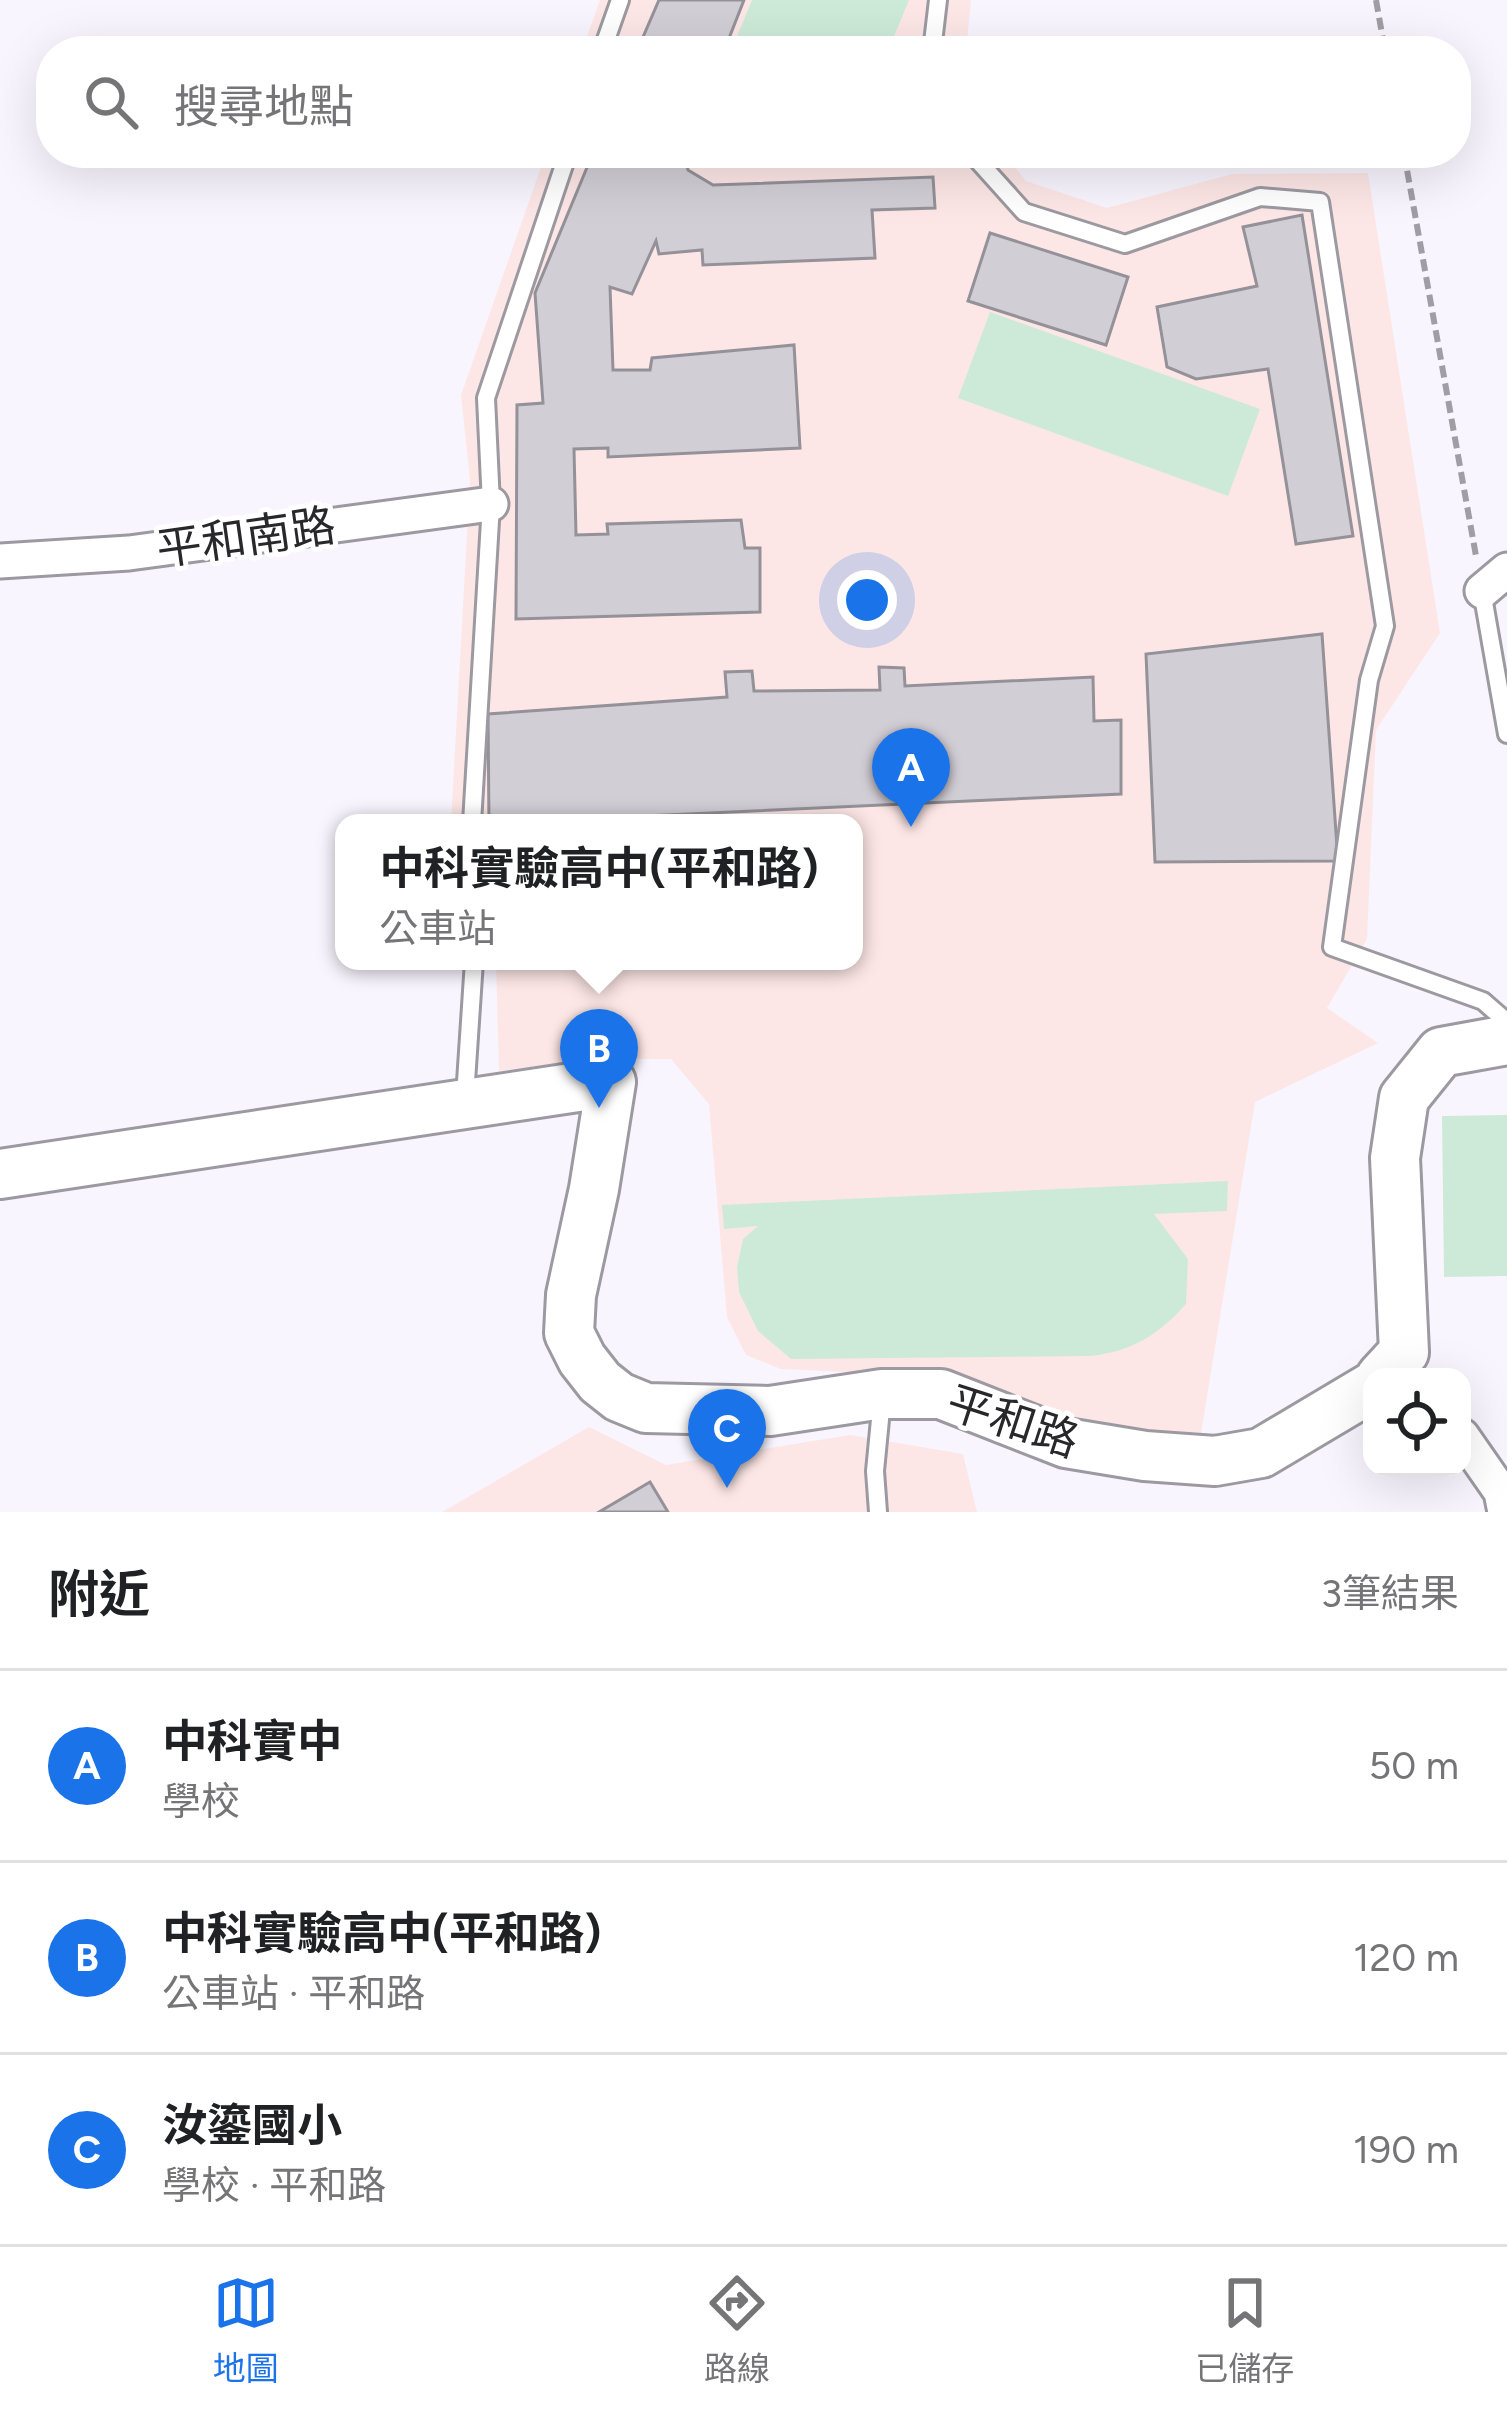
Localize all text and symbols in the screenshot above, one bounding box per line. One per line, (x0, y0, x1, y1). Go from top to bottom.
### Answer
search box (36, 36, 1471, 168)
icon: search (78, 69, 144, 135)
text: 搜尋地點 (174, 79, 354, 133)
street label: 平和南路 (153, 498, 339, 576)
your location (837, 570, 897, 630)
pin: A (872, 728, 950, 827)
popup (335, 814, 863, 970)
text: 中科實驗高中(平和路) (379, 841, 819, 895)
text: 公車站 (379, 905, 496, 952)
pin: B (560, 1009, 638, 1108)
map controls (1363, 1368, 1471, 1476)
button: locate (1363, 1368, 1471, 1476)
street label: 平和路 (940, 1374, 1086, 1468)
pin: C (688, 1389, 766, 1488)
text: 附近 (48, 1564, 150, 1625)
text: 3筆結果 (1321, 1570, 1459, 1617)
text: 中科實中 (162, 1714, 342, 1768)
text: A (73, 1742, 101, 1789)
text: 50 m (1369, 1742, 1459, 1789)
text: 學校 (162, 1778, 240, 1825)
text: 中科實驗高中(平和路) (162, 1906, 601, 1960)
text: B (75, 1934, 99, 1981)
text: 120 m (1353, 1934, 1459, 1981)
text: 公車站 · 平和路 (162, 1970, 425, 2017)
text: 汝鎏國小 (162, 2098, 342, 2152)
text: C (73, 2126, 101, 2173)
text: 190 m (1353, 2126, 1459, 2173)
text: 學校 · 平和路 (162, 2162, 386, 2209)
tab: 地圖 (213, 2270, 279, 2390)
tab: 路線 (704, 2270, 770, 2390)
tab: 已儲存 (1195, 2270, 1294, 2390)

